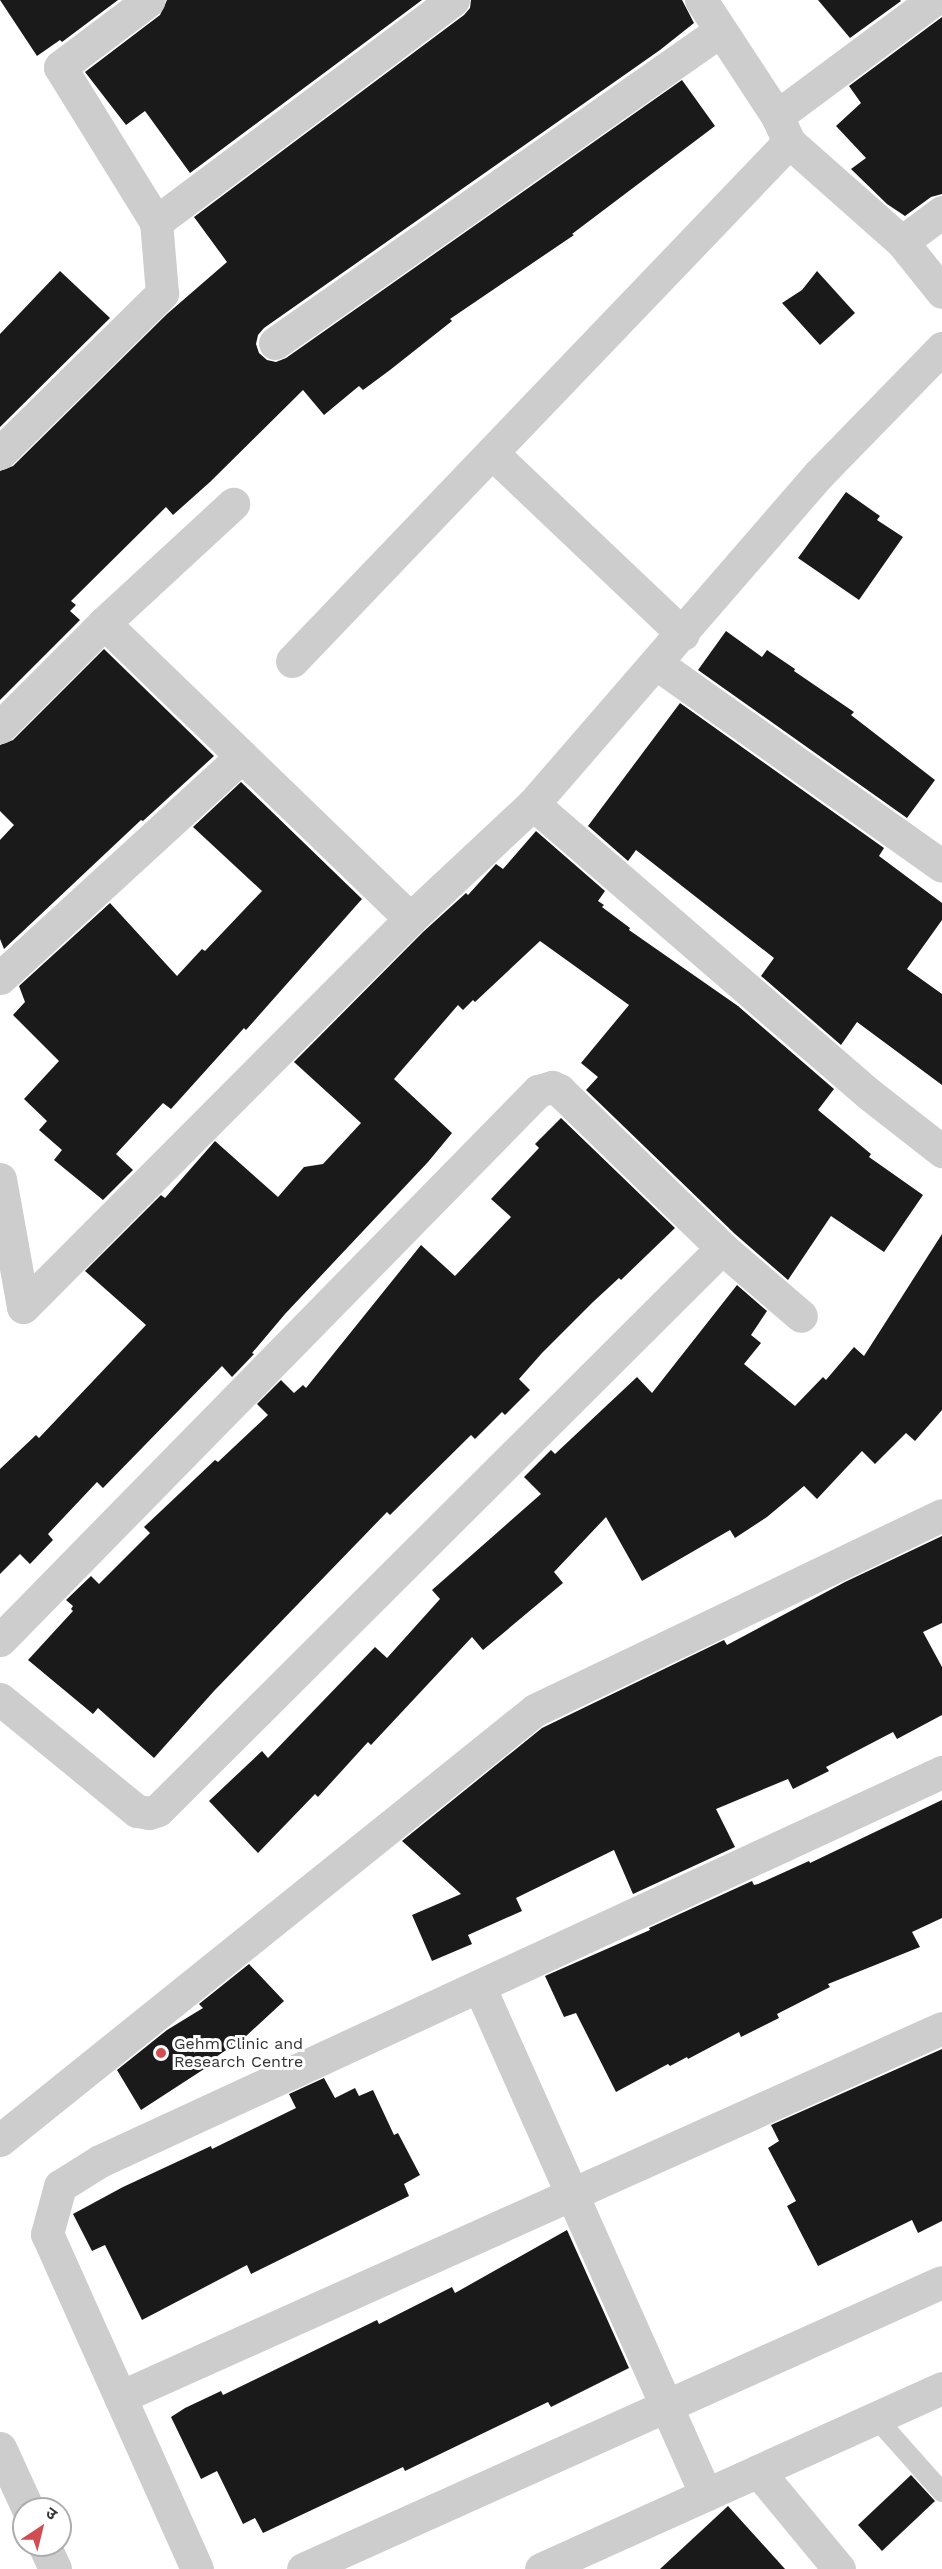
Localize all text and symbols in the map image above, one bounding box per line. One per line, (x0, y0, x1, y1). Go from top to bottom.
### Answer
place label: Gehm Clinic and Research Centre (174, 2034, 303, 2072)
marker: Gehm Clinic and Research Centre (152, 2044, 170, 2062)
north arrow (12, 2497, 72, 2557)
text: उ (42, 2503, 61, 2524)

